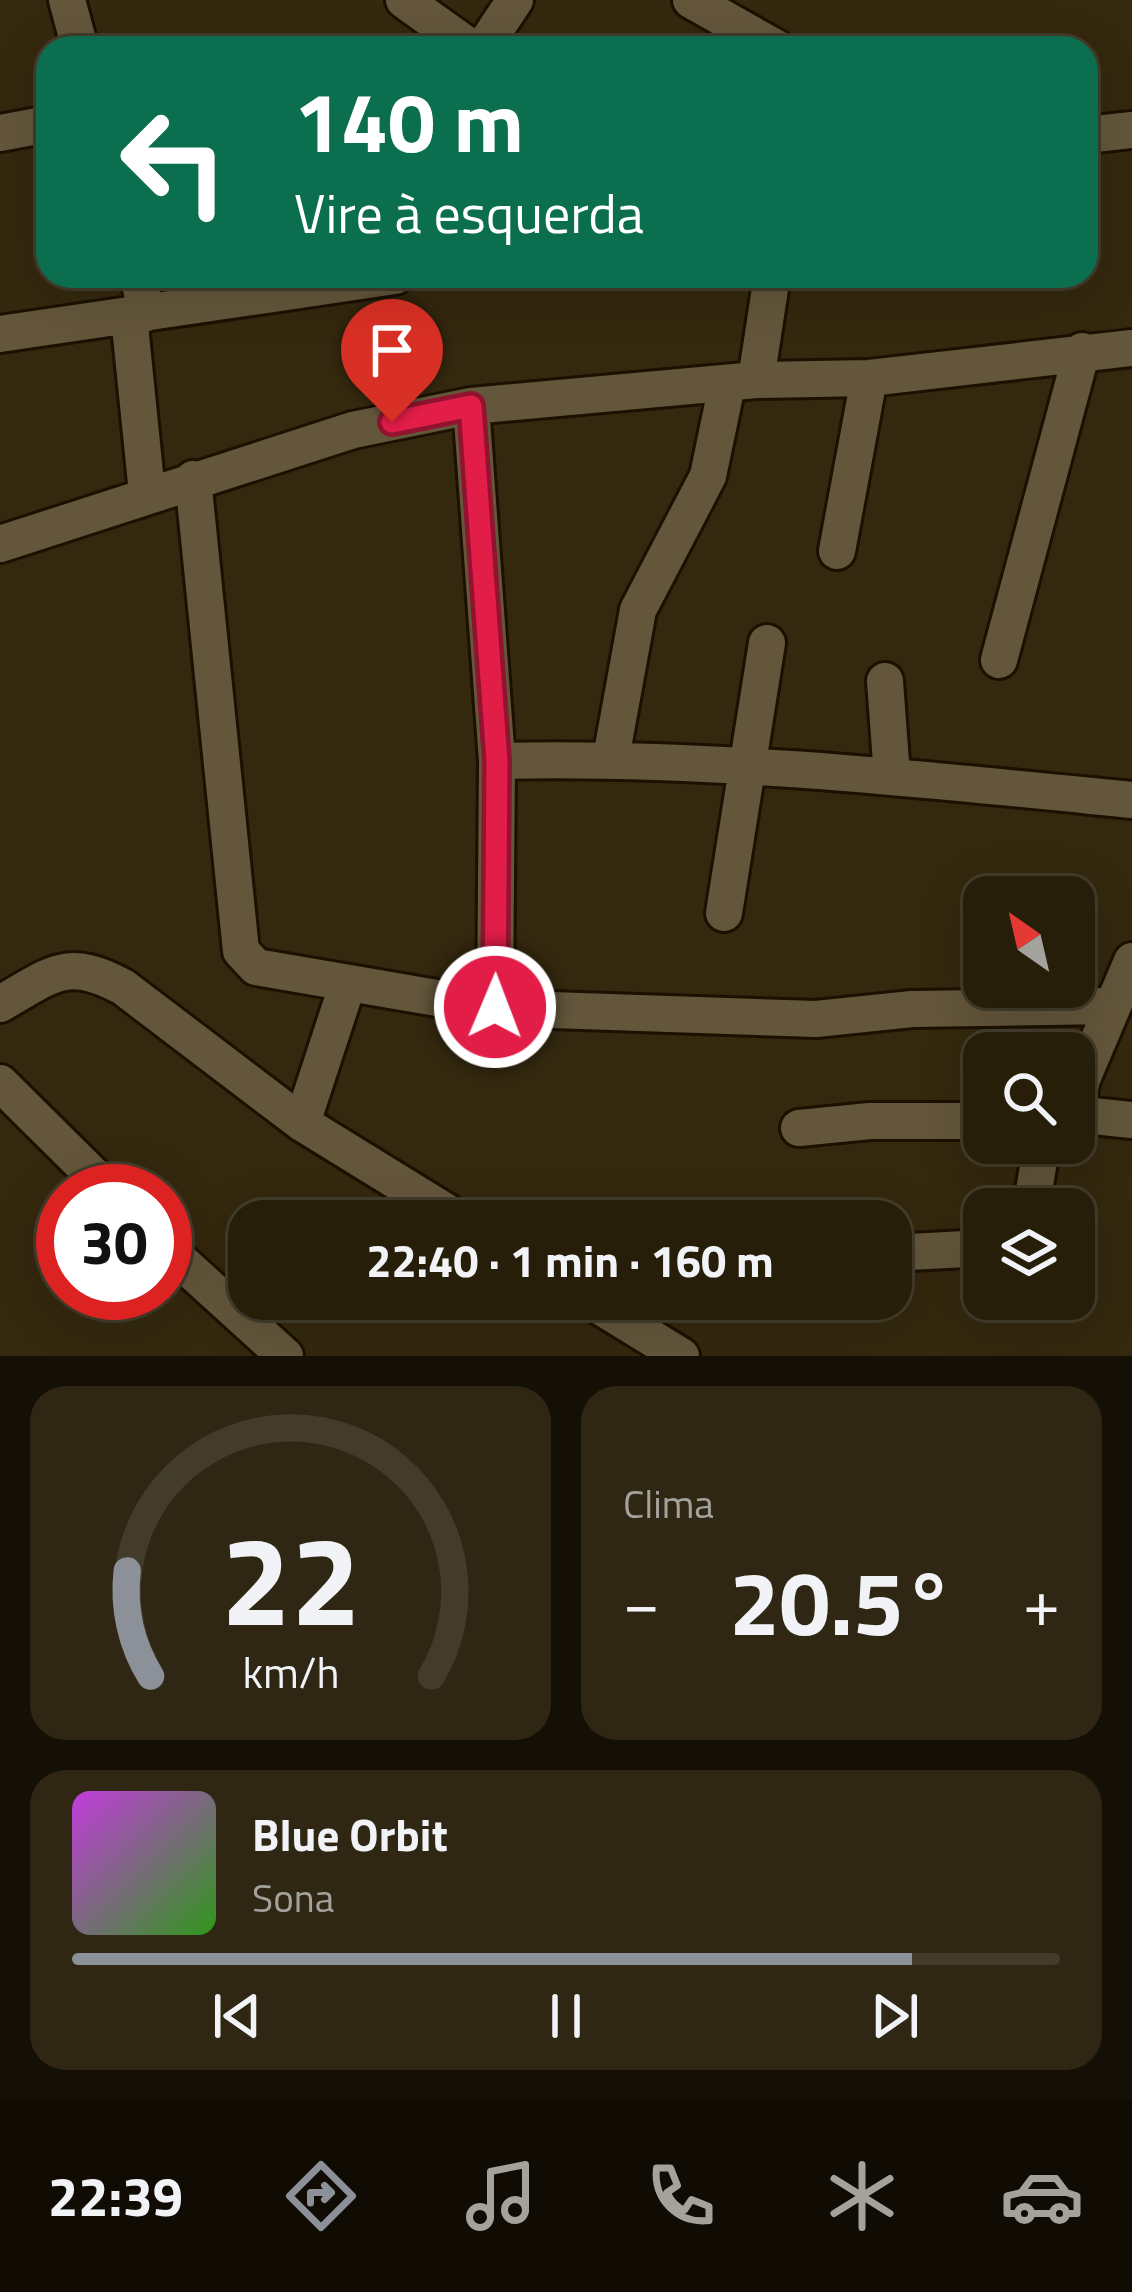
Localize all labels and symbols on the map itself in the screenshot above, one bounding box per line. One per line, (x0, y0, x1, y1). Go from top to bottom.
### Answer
pin (341, 299, 443, 422)
north arrow (963, 876, 1095, 1008)
position arrow (432, 944, 558, 1070)
speed limit sign: 30 (36, 1164, 192, 1320)

